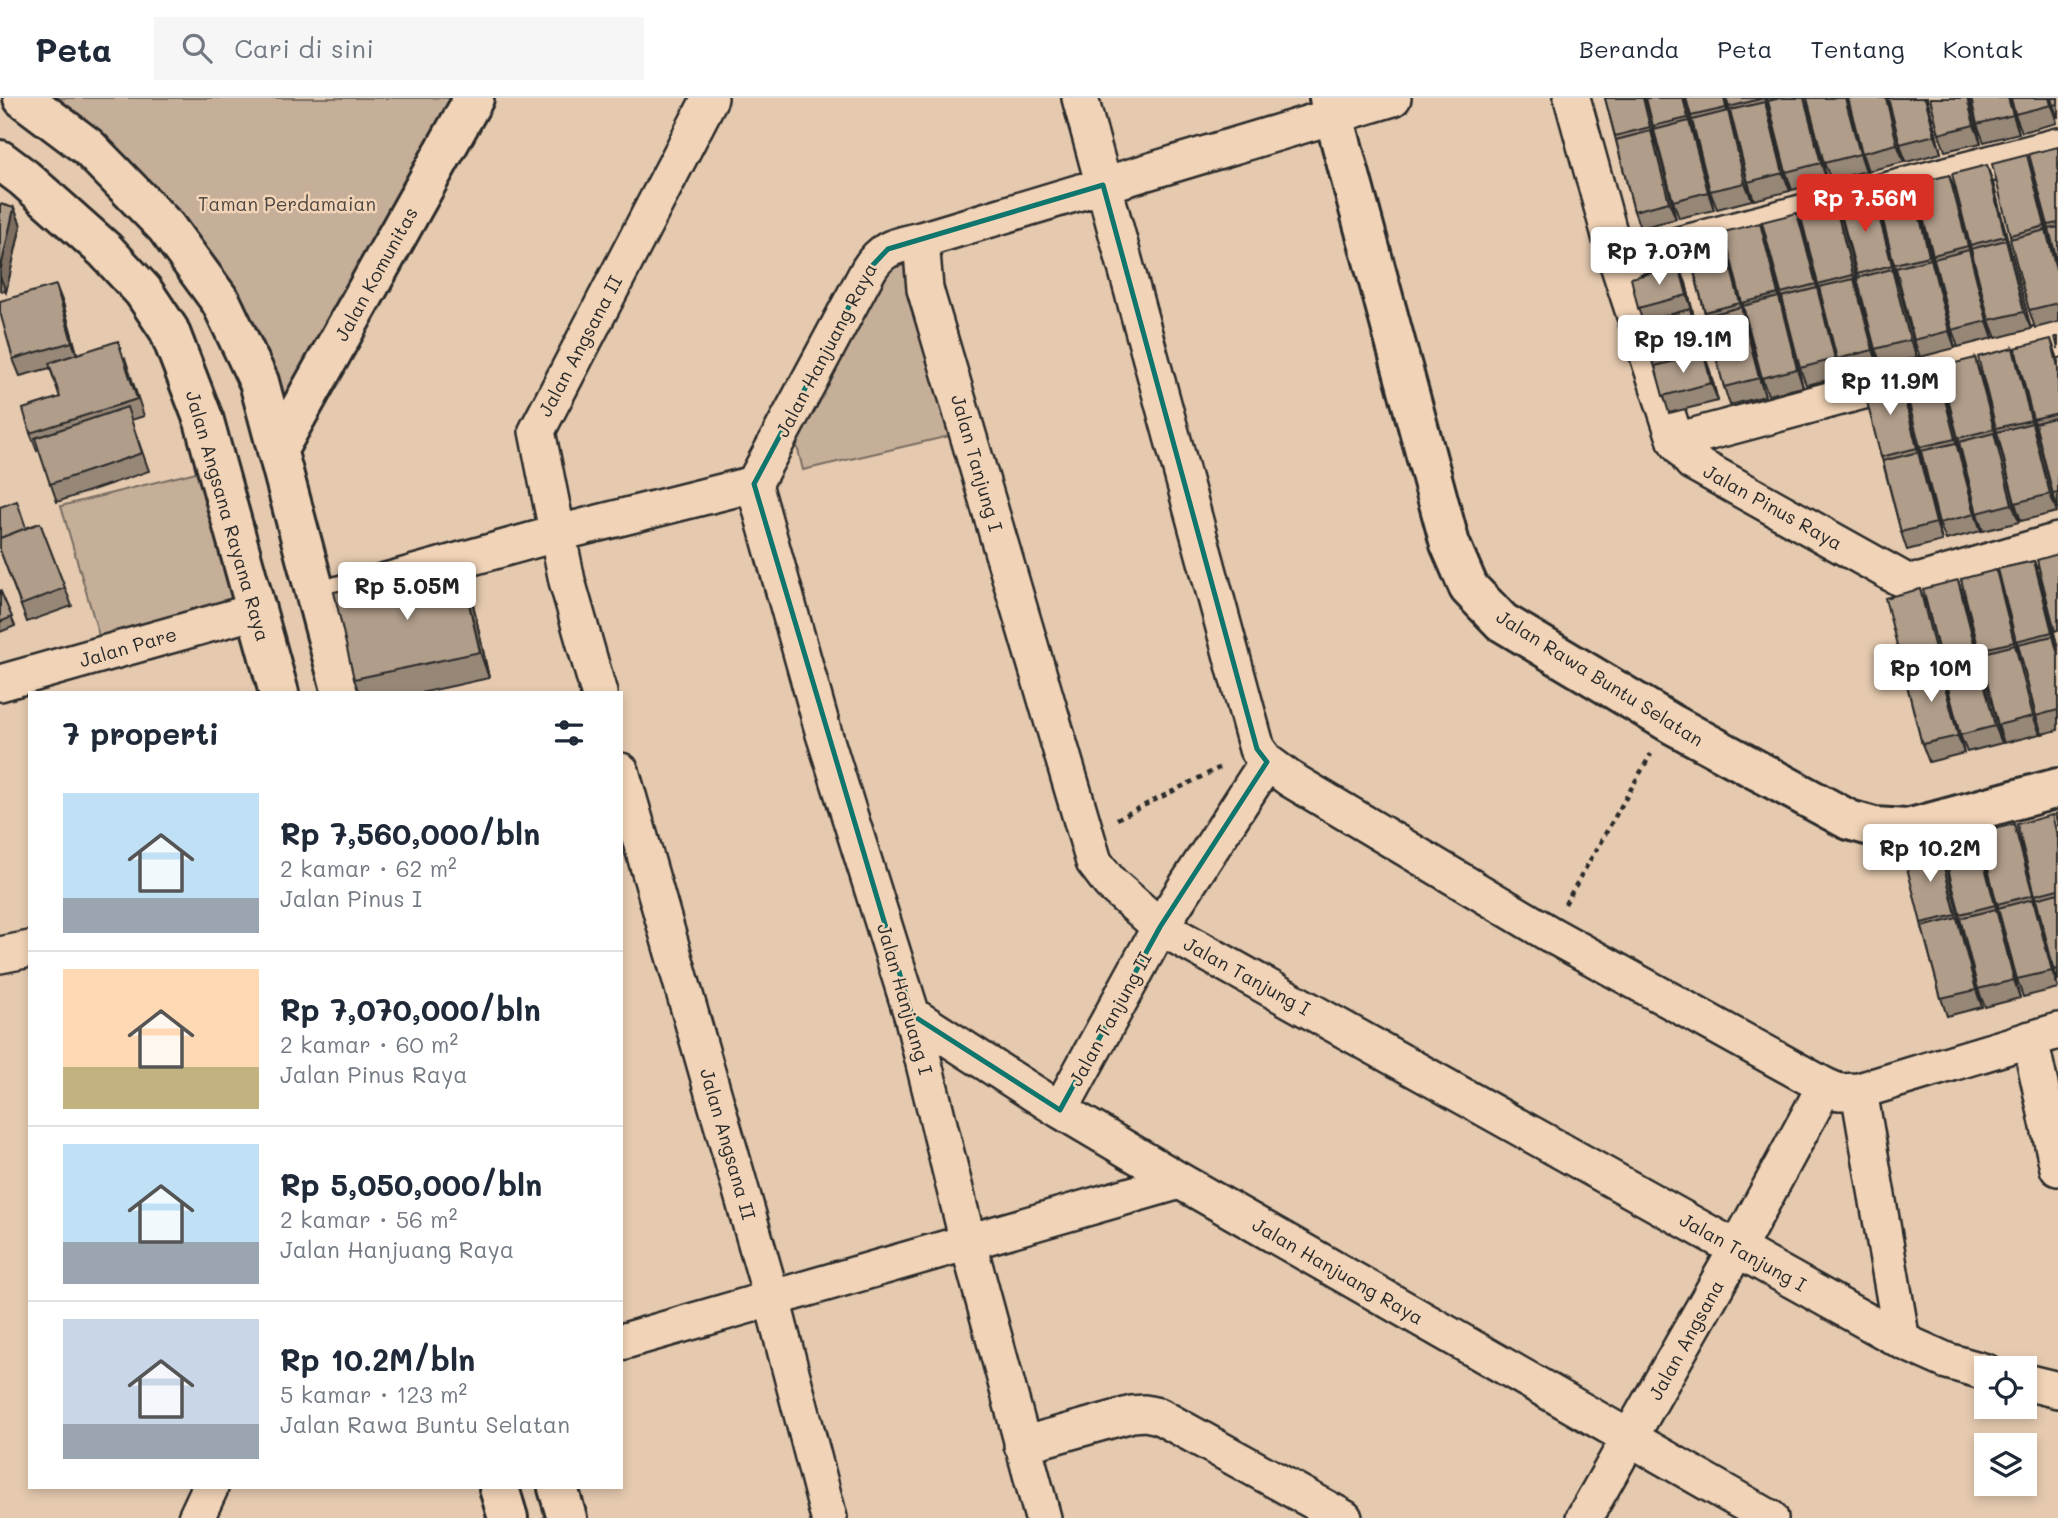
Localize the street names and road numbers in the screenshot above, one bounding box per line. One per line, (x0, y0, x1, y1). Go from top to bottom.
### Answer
street label: Jalan Komunitas (328, 202, 423, 345)
street label: Jalan Hanjuang Raya (769, 259, 882, 441)
street label: Jalan Angsana II (532, 271, 627, 421)
street label: Jalan Angsana Rayana Raya (181, 388, 276, 644)
street label: Jalan Tanjung I (946, 392, 1009, 534)
street label: Jalan Pinus Raya (1699, 458, 1847, 555)
street label: Jalan Rawa Buntu Selatan (1492, 604, 1708, 752)
street label: Jalan Pare (76, 621, 179, 672)
street label: Jalan Hanjuang I (872, 920, 939, 1077)
street label: Jalan Tanjung I (1179, 930, 1315, 1021)
street label: Jalan Tanjung II (1062, 947, 1157, 1090)
street label: Jalan Angsana II (695, 1065, 762, 1222)
street label: Jalan Tanjung I (1675, 1206, 1811, 1297)
street label: Jalan Hanjuang Raya (1248, 1211, 1428, 1330)
street label: Jalan Angsana (1642, 1275, 1729, 1404)

